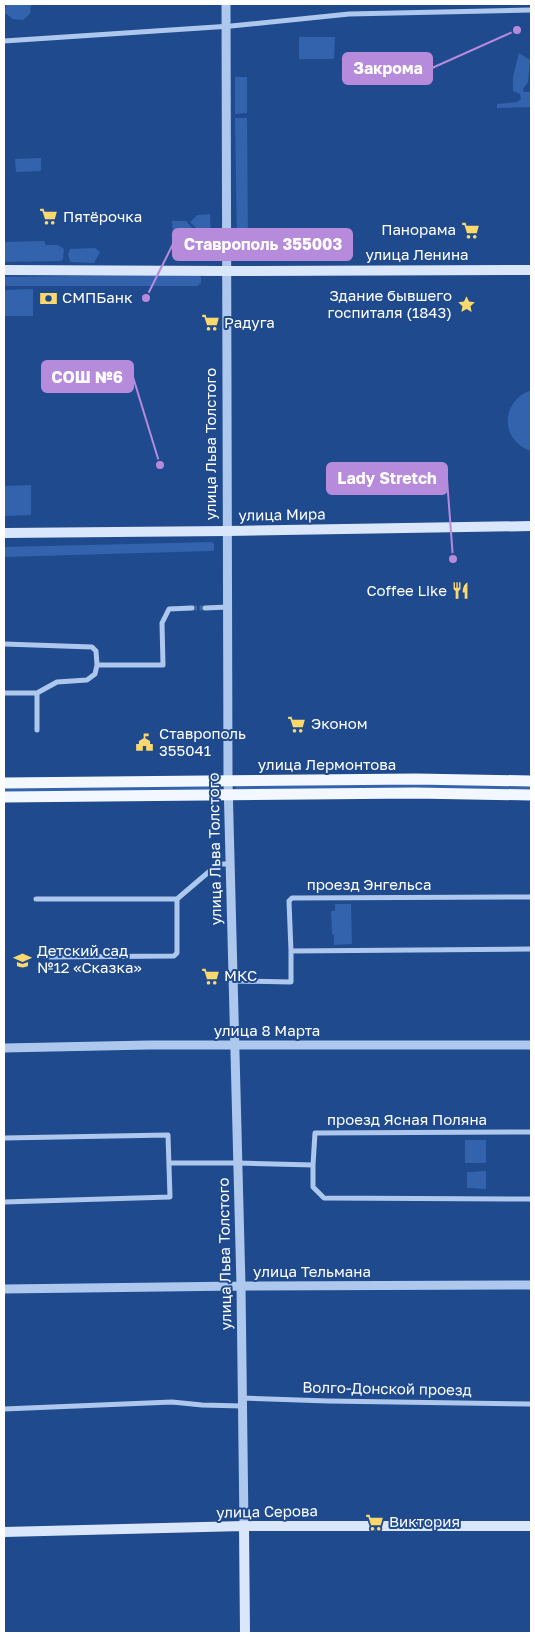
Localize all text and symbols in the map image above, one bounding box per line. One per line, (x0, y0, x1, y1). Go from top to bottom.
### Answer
callout: Закрома (343, 53, 432, 84)
text: Закрома (353, 58, 423, 78)
supermarket icon: Пятёрочка (39, 207, 59, 227)
place label: Пятёрочка (63, 207, 142, 225)
place label: Панорама (381, 220, 456, 238)
supermarket icon: Панорама (460, 220, 480, 240)
callout: Ставрополь 355003 (173, 229, 352, 260)
text: Ставрополь 355003 (184, 234, 342, 254)
street label: улица Ленина (365, 245, 469, 263)
place label: Здание бывшего госпиталя (1843) (328, 286, 452, 321)
bank icon: СМПБанк (38, 288, 58, 308)
place label: СМПБанк (62, 288, 133, 306)
place icon: Здание бывшего госпиталя (1843) (456, 295, 476, 315)
supermarket icon: Радуга (200, 313, 220, 333)
place label: Радуга (224, 313, 275, 331)
callout: СОШ №6 (42, 361, 133, 392)
text: СОШ №6 (51, 367, 123, 387)
street label: улица Льва Толстого (201, 368, 219, 520)
callout: Lady Stretch (327, 463, 447, 494)
text: Lady Stretch (337, 468, 437, 488)
street label: улица Мира (238, 504, 326, 524)
place label: Coffee Like (366, 581, 447, 599)
restaurant icon: Coffee Like (451, 581, 471, 601)
supermarket icon: Эконом (287, 714, 307, 734)
place label: Эконом (311, 714, 367, 732)
place label: Ставрополь 355041 (159, 724, 246, 759)
public building icon: Ставрополь 355041 (135, 733, 155, 753)
street label: улица Лермонтова (258, 755, 396, 773)
street label: улица Льва Толстого (204, 773, 224, 926)
street label: проезд Энгельса (307, 875, 431, 893)
place label: Детский сад №12 «Сказка» (37, 941, 142, 976)
school or university icon: Детский сад №12 «Сказка» (13, 950, 33, 970)
supermarket icon: МКС (200, 966, 220, 986)
place label: МКС (224, 966, 257, 984)
street label: улица 8 Марта (214, 1021, 320, 1039)
street label: проезд Ясная Поляна (327, 1110, 487, 1128)
street label: улица Льва Толстого (214, 1178, 234, 1331)
street label: улица Тельмана (253, 1262, 371, 1280)
street label: Волго-Донской проезд (302, 1378, 472, 1398)
street label: улица Серова (216, 1501, 318, 1521)
supermarket icon: Виктория (365, 1512, 385, 1532)
place label: Виктория (389, 1512, 460, 1530)

